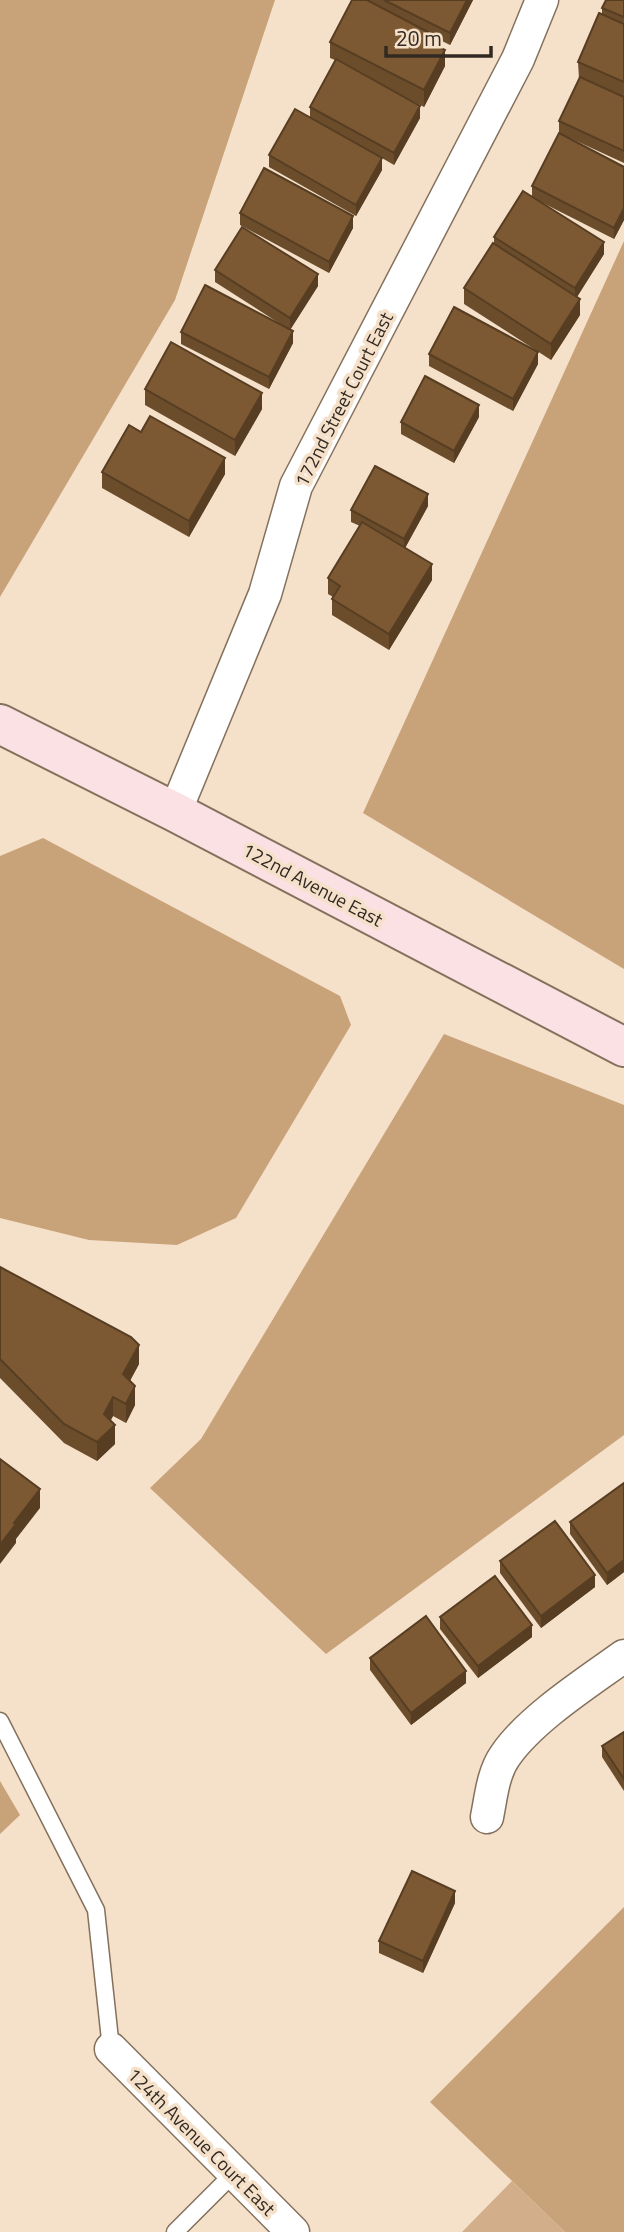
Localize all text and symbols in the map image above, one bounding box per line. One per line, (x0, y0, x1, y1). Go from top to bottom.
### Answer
scale bar (386, 14, 491, 58)
text: 20 m (396, 22, 442, 54)
street label: 172nd Street Court East (286, 306, 400, 491)
street label: 122nd Avenue East (238, 835, 389, 933)
street label: 124th Avenue Court East (121, 2060, 283, 2222)

